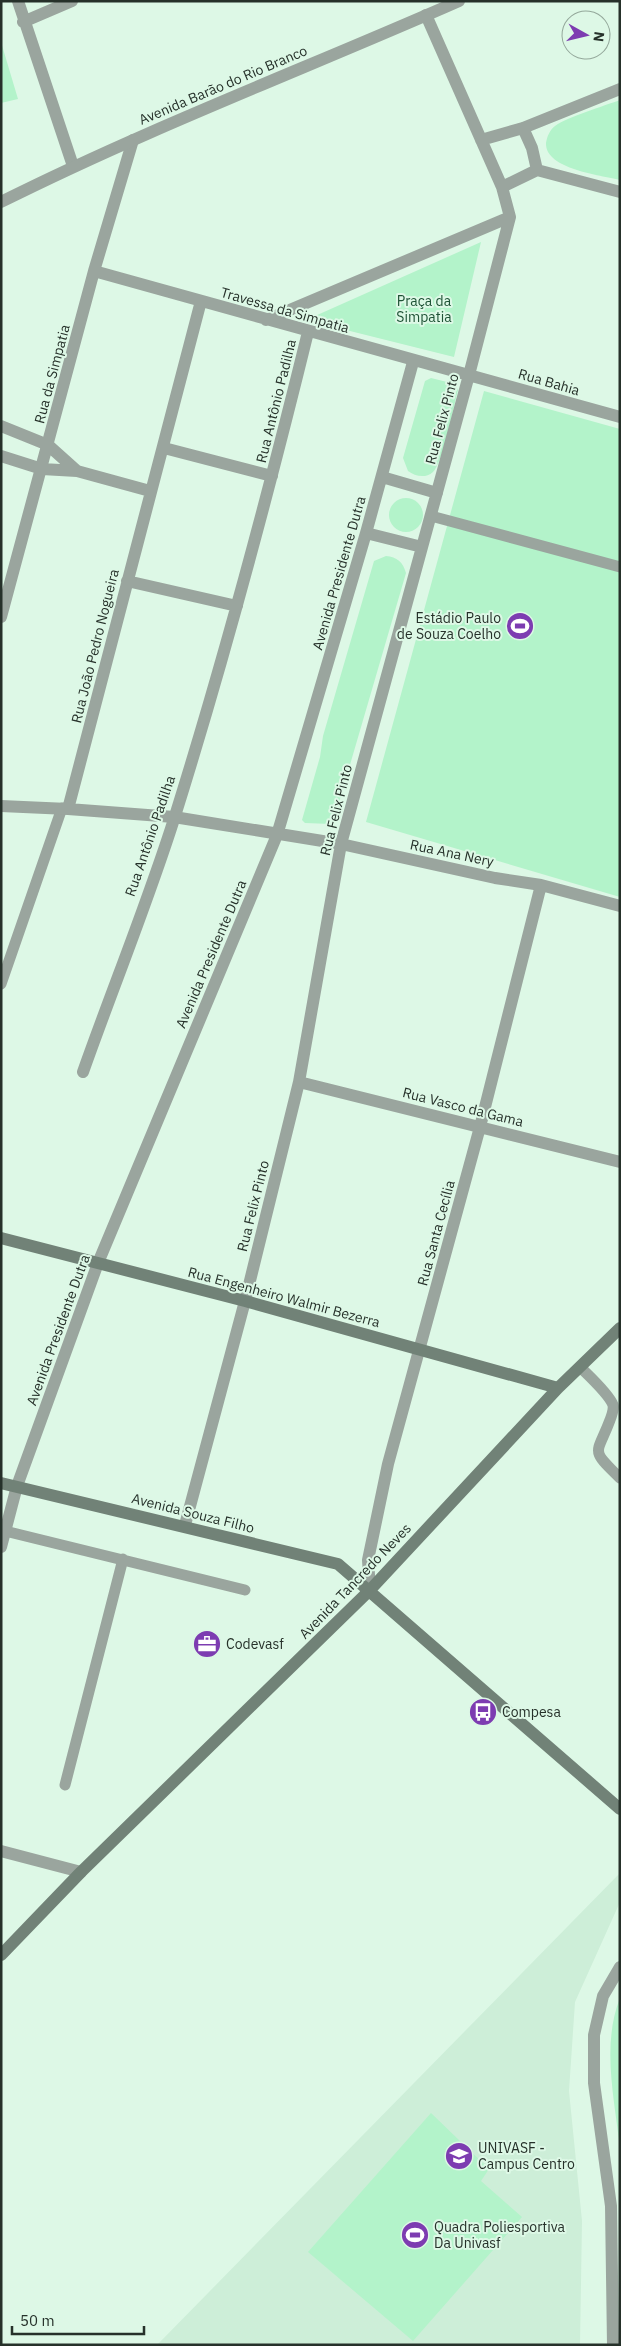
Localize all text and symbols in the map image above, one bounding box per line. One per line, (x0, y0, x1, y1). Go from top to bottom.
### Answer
north arrow (561, 10, 611, 60)
text: N (589, 31, 608, 43)
street label: Avenida Barão do Rio Branco (136, 41, 310, 129)
street label: Travessa da Simpatia (219, 283, 352, 337)
park label: Praça da Simpatia (396, 292, 452, 326)
street label: Rua da Simpatia (30, 322, 74, 426)
street label: Rua Antônio Padilha (252, 337, 300, 465)
street label: Rua Bahia (516, 365, 582, 400)
street label: Rua Felix Pinto (421, 372, 463, 466)
street label: Avenida Presidente Dutra (308, 493, 370, 652)
street label: Rua João Pedro Nogueira (67, 567, 123, 725)
place label: Estádio Paulo de Souza Coelho (397, 609, 501, 643)
sports icon: Estádio Paulo de Souza Coelho (505, 611, 535, 641)
street label: Rua Felix Pinto (316, 762, 356, 857)
street label: Rua Antônio Padilha (121, 773, 179, 899)
street label: Rua Ana Nery (408, 835, 496, 871)
street label: Avenida Presidente Dutra (172, 877, 251, 1031)
street label: Rua Vasco da Gama (401, 1083, 526, 1131)
street label: Rua Felix Pinto (233, 1158, 273, 1253)
street label: Rua Santa Cecília (413, 1178, 459, 1288)
street label: Avenida Presidente Dutra (22, 1252, 94, 1408)
street label: Rua Engenheiro Walmir Bezerra (186, 1263, 383, 1331)
street label: Avenida Souza Filho (130, 1489, 256, 1537)
street label: Avenida Tancredo Neves (295, 1519, 415, 1643)
office icon: Codevasf (192, 1629, 222, 1659)
place label: Codevasf (226, 1635, 284, 1653)
bus stop icon: Compesa (468, 1697, 498, 1727)
place label: Compesa (502, 1703, 561, 1721)
place label: UNIVASF - Campus Centro (478, 2139, 575, 2173)
school or university icon: UNIVASF - Campus Centro (444, 2141, 474, 2171)
place label: Quadra Poliesportiva Da Univasf (434, 2218, 566, 2252)
sports icon: Quadra Poliesportiva Da Univasf (400, 2220, 430, 2250)
scale bar (12, 2304, 145, 2336)
text: 50 m (20, 2311, 55, 2330)

